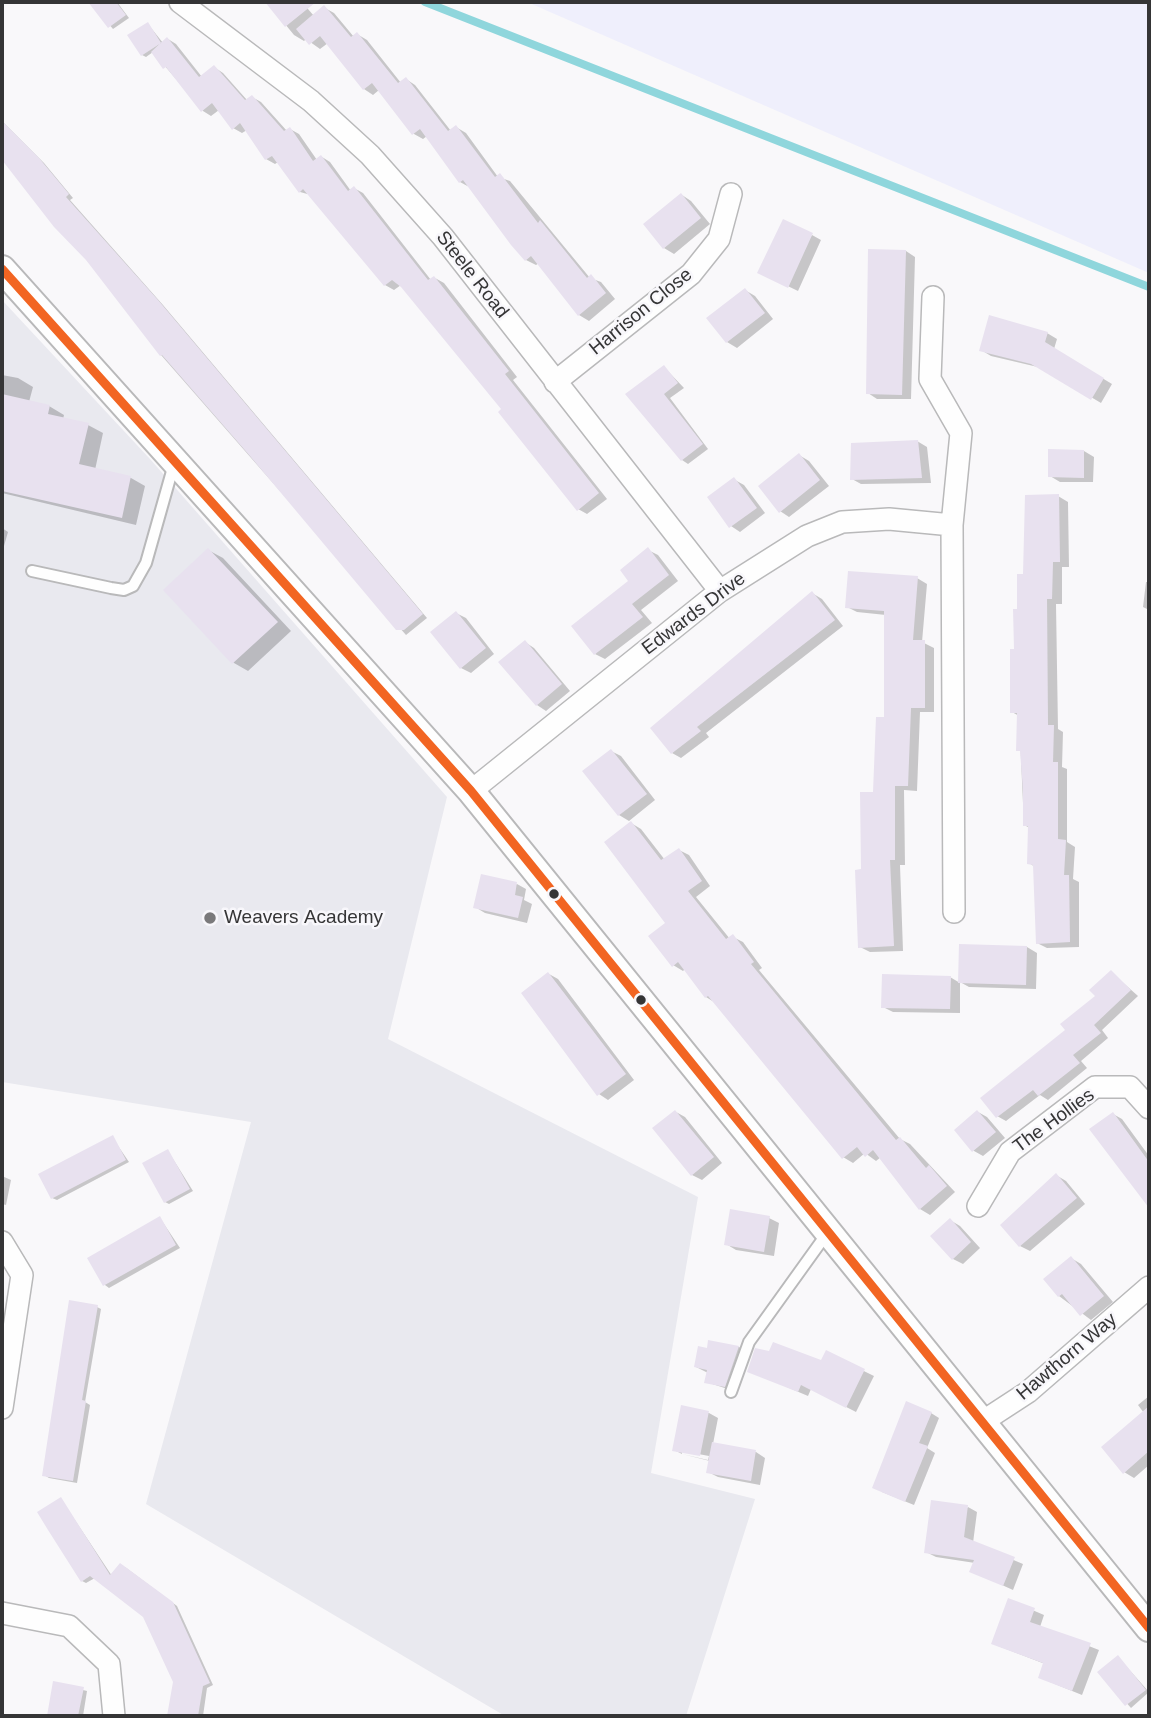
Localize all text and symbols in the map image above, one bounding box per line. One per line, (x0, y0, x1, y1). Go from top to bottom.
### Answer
street label: Steele Road (431, 227, 513, 323)
street label: Harrison Close (585, 264, 697, 360)
street label: Edwards Drive (638, 568, 750, 660)
unlabelled marker (547, 887, 561, 901)
place label: Weavers Academy (224, 907, 383, 929)
marker: Weavers Academy (202, 910, 218, 926)
unlabelled marker (634, 993, 648, 1007)
street label: The Hollies (1009, 1084, 1099, 1158)
street label: Hawthorn Way (1012, 1308, 1122, 1406)

